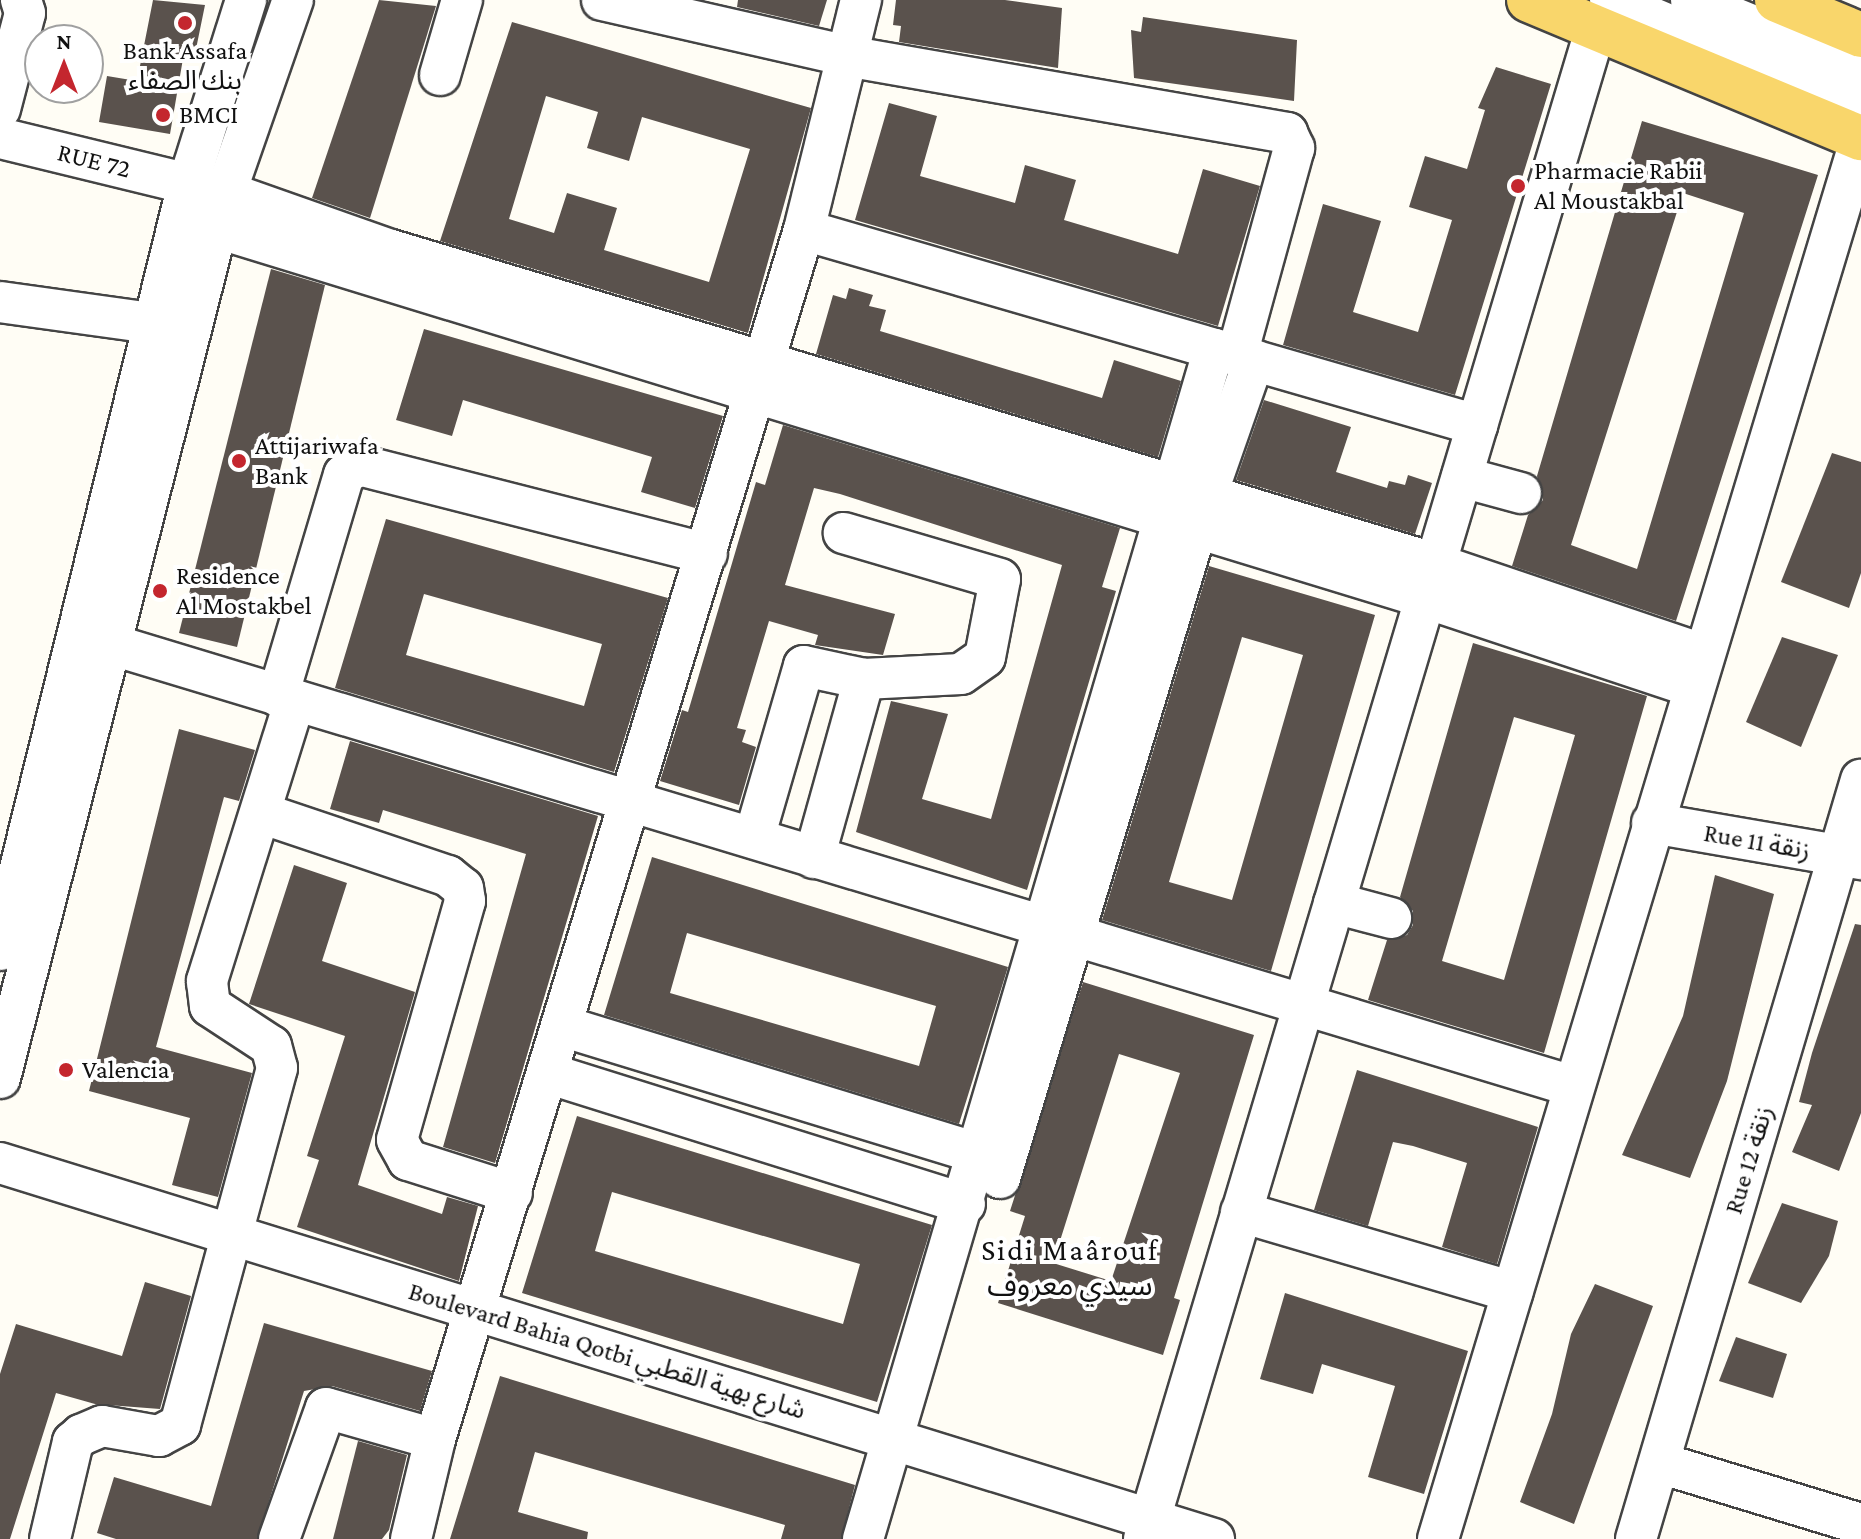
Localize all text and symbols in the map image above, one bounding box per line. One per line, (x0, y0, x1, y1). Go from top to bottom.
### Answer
marker: Bank Assafa بنك الصفاء (176, 14, 194, 32)
north arrow (24, 24, 104, 104)
text: N (57, 29, 72, 54)
place label: Bank Assafa بنك الصفاء (123, 35, 247, 96)
place label: BMCI (179, 99, 238, 131)
marker: BMCI (154, 106, 172, 124)
street label: RUE 72 (54, 137, 134, 185)
place label: Pharmacie Rabii Al Moustakbal (1534, 155, 1702, 216)
marker: Pharmacie Rabii Al Moustakbal (1509, 177, 1527, 195)
place label: Attijariwafa Bank (255, 430, 379, 492)
marker: Attijariwafa Bank (230, 452, 248, 470)
place label: Residence Al Mostakbel (176, 560, 311, 622)
marker: Residence Al Mostakbel (151, 582, 169, 600)
street label: Rue 11 زنقة (1701, 817, 1813, 867)
place label: Valencia (82, 1054, 170, 1086)
marker: Valencia (57, 1061, 75, 1079)
street label: Rue 12 زنقة (1718, 1102, 1780, 1218)
district label: Sidi Maârouf سيدي معروف (981, 1232, 1159, 1302)
street label: Boulevard Bahia Qotbi شارع بهية القطبي (405, 1276, 809, 1426)

